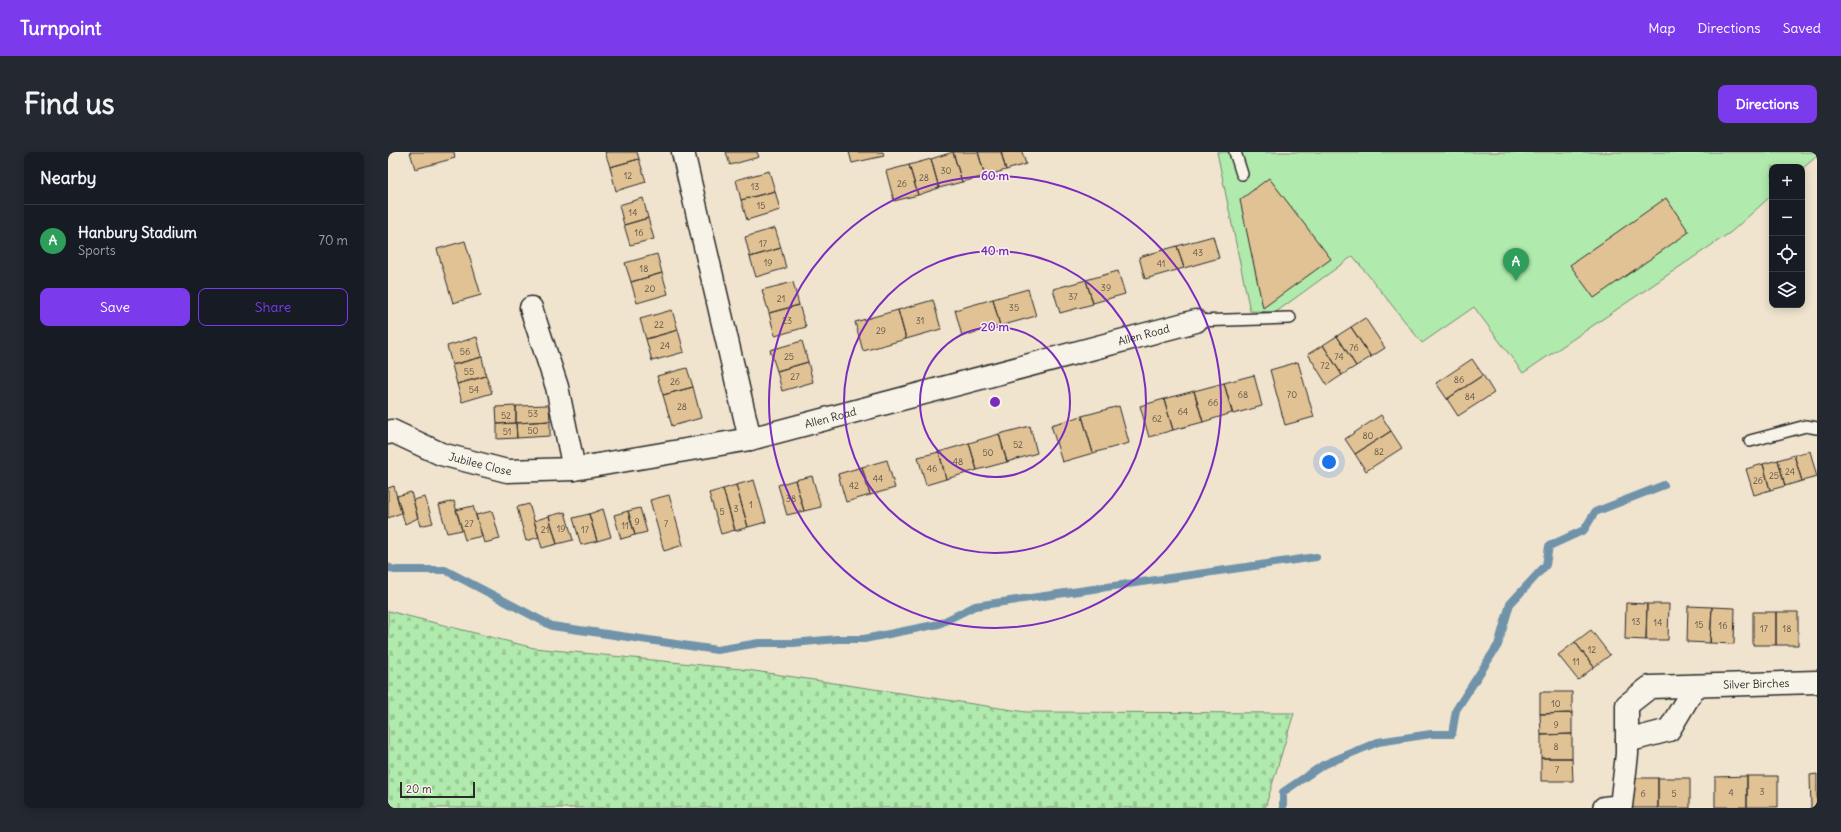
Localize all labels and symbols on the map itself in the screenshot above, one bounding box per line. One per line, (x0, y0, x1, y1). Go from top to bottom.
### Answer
house number: 30 (940, 165, 952, 176)
text: 60 m (981, 168, 1010, 183)
house number: 12 (624, 170, 632, 181)
house number: 28 (919, 172, 929, 183)
house number: 26 (897, 178, 907, 189)
house number: 13 (751, 181, 759, 192)
house number: 15 (757, 200, 765, 211)
house number: 14 (629, 207, 637, 218)
house number: 16 (635, 227, 643, 238)
house number: 17 (759, 238, 768, 249)
text: 40 m (981, 243, 1010, 258)
house number: 43 (1193, 247, 1203, 258)
pin: A (1503, 248, 1529, 281)
house number: 19 (764, 257, 772, 268)
house number: 41 (1157, 258, 1165, 269)
house number: 18 (640, 263, 648, 274)
house number: 39 (1101, 282, 1111, 293)
house number: 20 (645, 283, 656, 294)
house number: 37 (1068, 291, 1078, 302)
house number: 21 (777, 293, 785, 304)
house number: 35 (1009, 302, 1019, 313)
house number: 23 (782, 315, 792, 326)
house number: 31 (916, 315, 924, 326)
house number: 22 (654, 319, 664, 330)
text: 20 m (981, 319, 1009, 334)
street label: Allen Road (1116, 321, 1172, 348)
house number: 29 (876, 325, 886, 336)
house number: 24 (660, 340, 670, 351)
house number: 76 (1349, 342, 1359, 353)
house number: 56 (460, 346, 470, 357)
house number: 25 (784, 351, 794, 362)
house number: 74 (1334, 351, 1344, 362)
house number: 72 (1320, 360, 1330, 371)
house number: 55 (464, 366, 474, 377)
house number: 27 (790, 371, 800, 382)
house number: 86 (1454, 374, 1464, 385)
house number: 26 (670, 376, 680, 387)
house number: 54 (469, 384, 479, 395)
house number: 68 (1238, 389, 1248, 400)
house number: 70 (1287, 389, 1297, 400)
house number: 84 (1465, 391, 1475, 402)
centre of rings (988, 395, 1002, 409)
house number: 66 (1208, 397, 1218, 408)
house number: 28 (677, 401, 687, 412)
street label: Allen Road (803, 404, 858, 431)
house number: 64 (1178, 406, 1188, 417)
house number: 53 (528, 408, 538, 419)
house number: 52 (501, 410, 511, 421)
house number: 62 (1152, 413, 1162, 424)
house number: 50 (527, 425, 539, 436)
house number: 51 (503, 426, 511, 437)
house number: 80 (1362, 430, 1374, 441)
house number: 52 (1013, 439, 1023, 450)
house number: 82 (1374, 446, 1384, 457)
house number: 50 (982, 447, 994, 458)
street label: Jubilee Close (447, 449, 512, 478)
your location (1319, 452, 1339, 472)
house number: 48 (953, 456, 963, 467)
house number: 46 (927, 463, 937, 474)
house number: 24 (1785, 466, 1795, 477)
house number: 25 (1769, 470, 1779, 481)
house number: 44 (873, 473, 883, 484)
house number: 26 (1753, 475, 1763, 486)
house number: 42 (849, 480, 859, 491)
house number: 38 (786, 493, 796, 504)
house number: 1 (749, 499, 753, 510)
house number: 3 (733, 503, 739, 514)
house number: 5 (719, 506, 725, 517)
house number: 9 (634, 516, 640, 527)
house number: 27 (464, 518, 474, 529)
house number: 7 (664, 518, 669, 529)
house number: 11 (621, 520, 629, 531)
house number: 19 (557, 523, 565, 534)
house number: 21 (541, 524, 549, 535)
house number: 17 (581, 524, 590, 535)
house number: 13 (1632, 616, 1640, 627)
house number: 14 (1654, 617, 1662, 628)
house number: 15 (1695, 619, 1703, 630)
house number: 16 (1719, 620, 1727, 631)
house number: 17 (1760, 623, 1769, 634)
house number: 18 (1783, 623, 1791, 634)
house number: 12 (1588, 644, 1596, 655)
house number: 11 (1572, 656, 1580, 667)
street label: Silver Birches (1723, 676, 1790, 692)
house number: 10 (1551, 698, 1561, 709)
house number: 9 (1553, 719, 1559, 730)
house number: 8 (1553, 741, 1559, 752)
house number: 7 (1555, 764, 1560, 775)
scale bar (400, 780, 475, 799)
house number: 3 (1759, 786, 1765, 797)
house number: 4 (1728, 787, 1734, 798)
house number: 6 (1640, 788, 1646, 799)
house number: 5 (1671, 788, 1677, 799)

